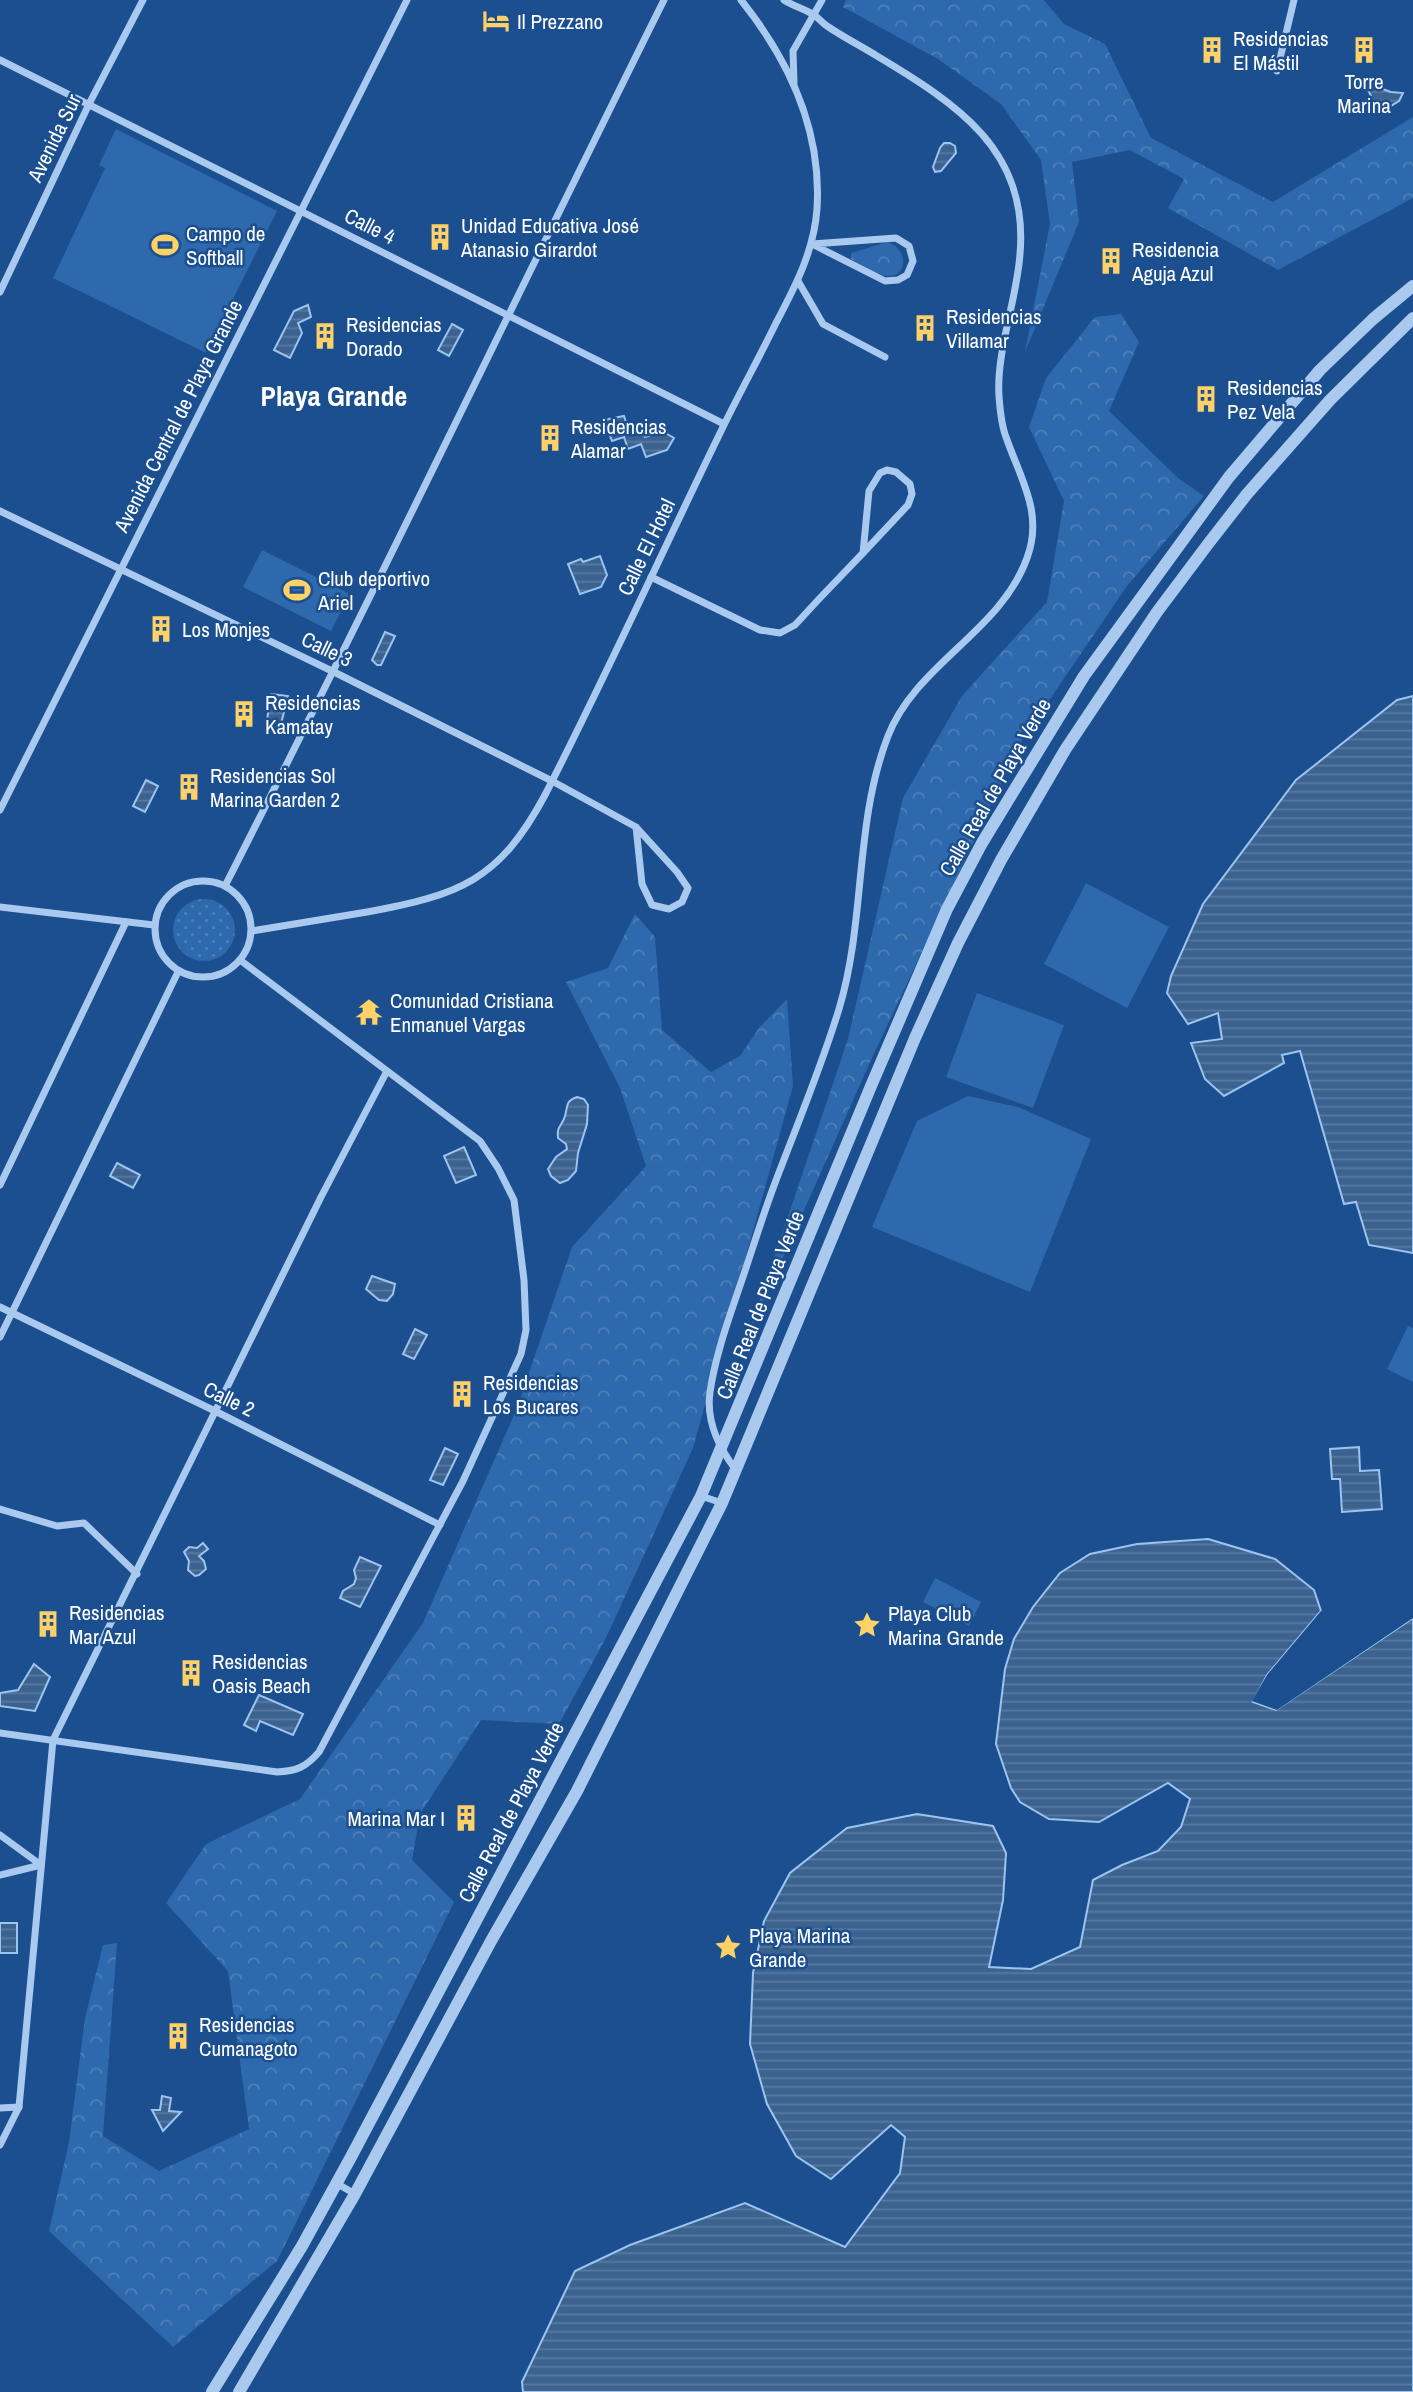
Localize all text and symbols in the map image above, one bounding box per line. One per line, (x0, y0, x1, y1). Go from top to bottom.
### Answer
hotel icon: Il Prezzano (481, 6, 511, 36)
place label: Il Prezzano (517, 7, 603, 36)
place label: Residencias El Mástil (1233, 24, 1329, 77)
building icon: Residencias El Mástil (1197, 35, 1227, 65)
building icon: Torre Marina (1349, 35, 1379, 65)
place label: Torre Marina (1337, 67, 1391, 120)
street label: Avenida Sur (20, 89, 88, 188)
street label: Calle 4 (340, 201, 401, 251)
place label: Unidad Educativa José Atanasio Girardot (460, 211, 639, 264)
place label: Campo de Softball (186, 219, 265, 272)
building icon: Unidad Educativa José Atanasio Girardot (425, 222, 455, 252)
sports icon: Campo de Softball (150, 230, 180, 260)
place label: Residencia Aguja Azul (1131, 235, 1220, 288)
building icon: Residencia Aguja Azul (1096, 246, 1126, 276)
street label: Avenida Central de Playa Grande (106, 295, 249, 538)
place label: Residencias Villamar (946, 302, 1042, 355)
place label: Residencias Dorado (346, 310, 442, 363)
building icon: Residencias Villamar (910, 313, 940, 343)
building icon: Residencias Dorado (310, 321, 340, 351)
place label: Residencias Pez Vela (1227, 373, 1323, 426)
district label: Playa Grande (261, 377, 407, 415)
building icon: Residencias Pez Vela (1191, 384, 1221, 414)
place label: Residencias Alamar (570, 412, 667, 465)
building icon: Residencias Alamar (535, 423, 565, 453)
street label: Calle El Hotel (610, 494, 682, 600)
place label: Club deportivo Ariel (317, 564, 430, 617)
sports icon: Club deportivo Ariel (282, 575, 312, 605)
building icon: Los Monjes (146, 614, 176, 644)
place label: Los Monjes (182, 615, 270, 644)
street label: Calle 3 (297, 624, 357, 674)
place label: Residencias Kamatay (265, 688, 361, 741)
street label: Calle Real de Playa Verde (932, 693, 1058, 881)
building icon: Residencias Kamatay (229, 699, 259, 729)
place label: Residencias Sol Marina Garden 2 (210, 761, 340, 814)
building icon: Residencias Sol Marina Garden 2 (174, 772, 204, 802)
place label: Comunidad Cristiana Enmanuel Vargas (390, 986, 554, 1039)
temple icon: Comunidad Cristiana Enmanuel Vargas (354, 997, 384, 1027)
street label: Calle Real de Playa Verde (709, 1206, 811, 1404)
place label: Residencias Los Bucares (483, 1368, 579, 1421)
street label: Calle 2 (199, 1374, 259, 1424)
building icon: Residencias Los Bucares (447, 1379, 477, 1409)
place label: Residencias Mar Azul (69, 1598, 165, 1651)
place label: Playa Club Marina Grande (888, 1599, 1004, 1652)
building icon: Residencias Mar Azul (33, 1609, 63, 1639)
place icon: Playa Club Marina Grande (852, 1610, 882, 1640)
place label: Residencias Oasis Beach (212, 1647, 311, 1700)
building icon: Residencias Oasis Beach (176, 1658, 206, 1688)
street label: Calle Real de Playa Verde (451, 1716, 571, 1908)
building icon: Marina Mar I (451, 1803, 481, 1833)
place label: Marina Mar I (347, 1804, 445, 1833)
place label: Playa Marina Grande (749, 1921, 851, 1974)
place icon: Playa Marina Grande (713, 1932, 743, 1962)
place label: Residencias Cumanagoto (199, 2010, 298, 2063)
building icon: Residencias Cumanagoto (163, 2021, 193, 2051)

